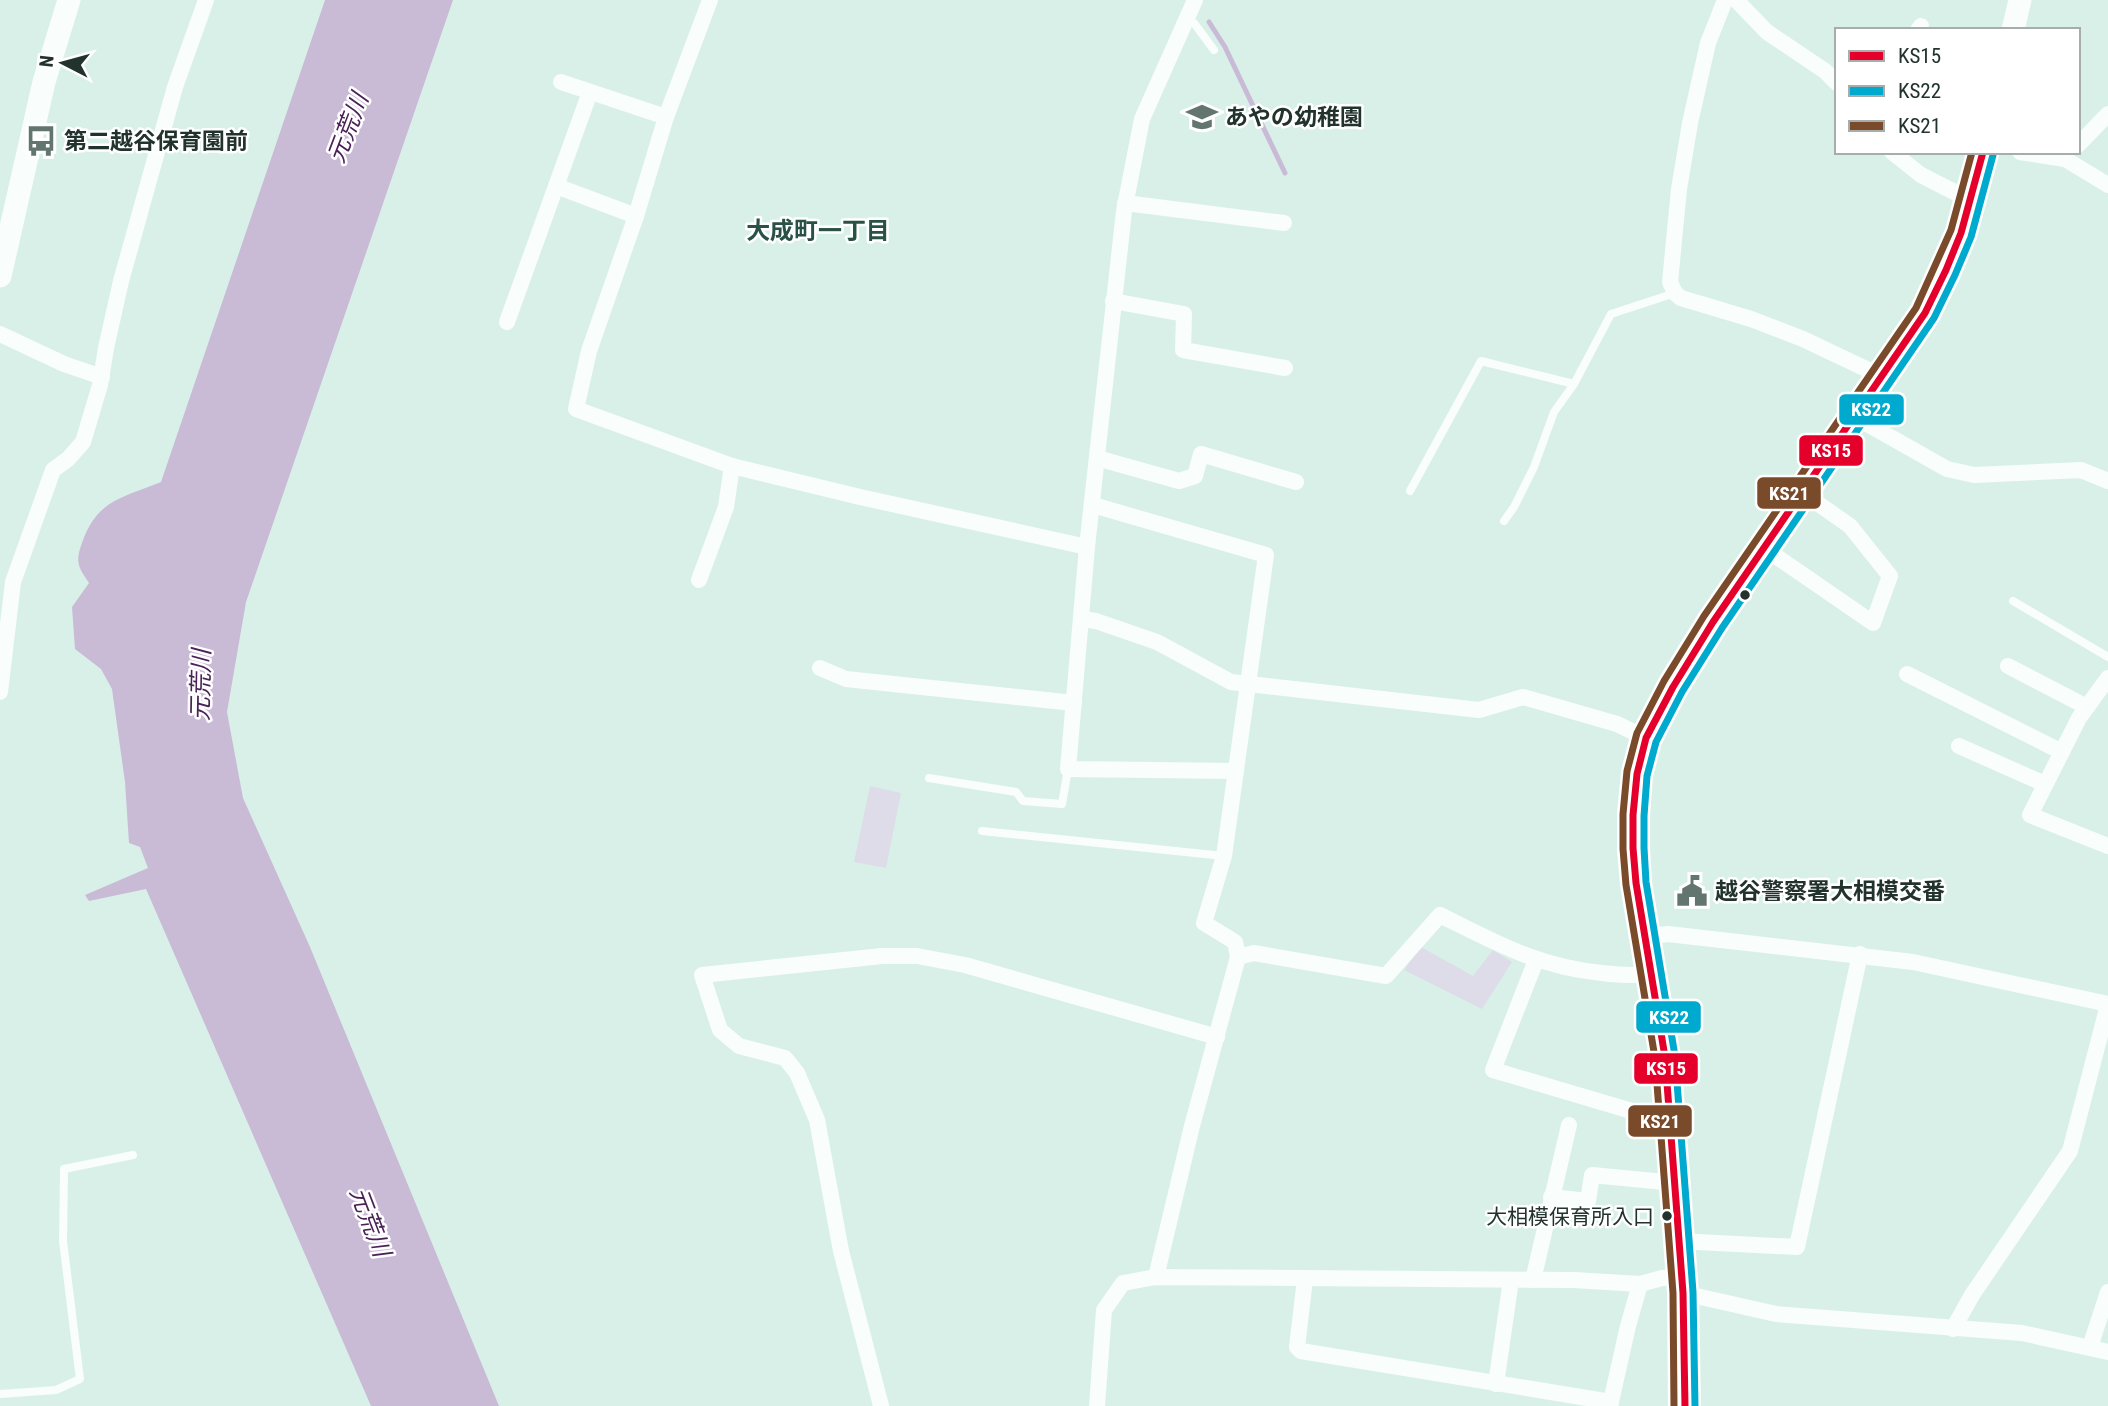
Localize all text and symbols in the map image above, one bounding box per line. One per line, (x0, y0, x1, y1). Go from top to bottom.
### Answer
north arrow (28, 28, 98, 98)
legend (1835, 28, 2080, 154)
text: KS15 (1898, 44, 1941, 68)
text: N (35, 54, 59, 68)
text: KS22 (1898, 79, 1941, 103)
water label: 元荒川 (322, 87, 375, 167)
school or university icon: あやの幼稚園 (1185, 100, 1219, 134)
place label: あやの幼稚園 (1225, 104, 1363, 131)
text: KS21 (1898, 114, 1941, 138)
bus stop icon: 第二越谷保育園前 (24, 124, 58, 158)
place label: 第二越谷保育園前 (64, 128, 248, 155)
district label: 大成町一丁目 (746, 217, 890, 245)
line badge: KS22 (1838, 393, 1905, 426)
text: KS22 (1851, 398, 1891, 421)
line badge: KS15 (1798, 434, 1864, 467)
text: KS15 (1811, 439, 1851, 462)
line badge: KS21 (1756, 476, 1822, 510)
text: KS21 (1769, 482, 1809, 505)
unlabelled marker (1738, 588, 1752, 602)
water label: 元荒川 (186, 646, 216, 721)
public building icon: 越谷警察署大相模交番 (1675, 874, 1709, 908)
place label: 越谷警察署大相模交番 (1715, 878, 1945, 905)
line badge: KS22 (1635, 1000, 1702, 1034)
text: KS22 (1649, 1006, 1689, 1029)
line badge: KS15 (1633, 1052, 1699, 1085)
text: KS15 (1646, 1057, 1686, 1080)
line badge: KS21 (1627, 1104, 1693, 1138)
text: KS21 (1640, 1110, 1680, 1133)
water label: 元荒川 (344, 1183, 397, 1263)
place label: 大相模保育所入口 (1486, 1205, 1654, 1229)
marker: 大相模保育所入口 (1660, 1209, 1674, 1223)

